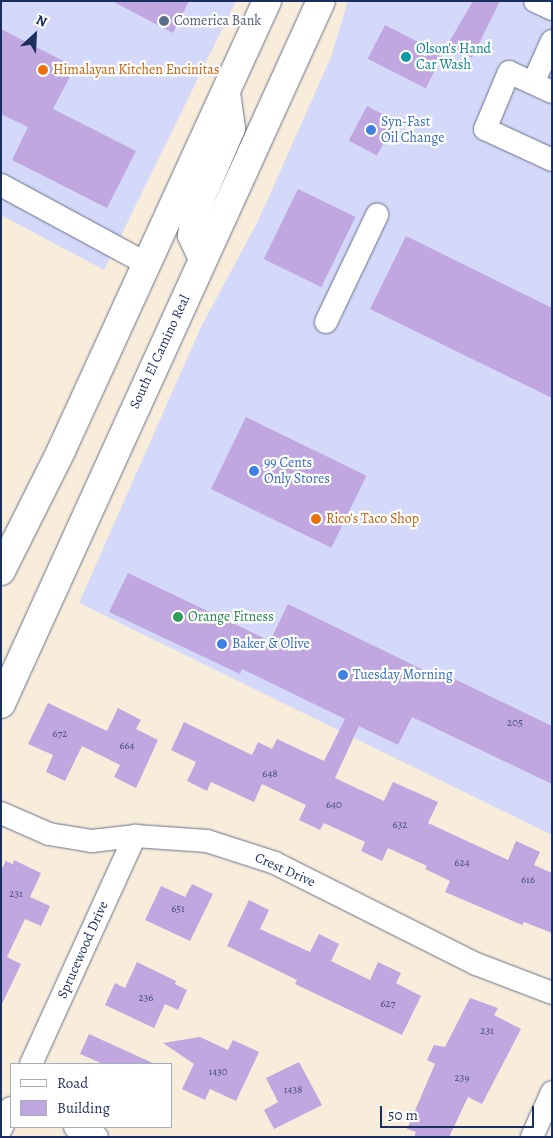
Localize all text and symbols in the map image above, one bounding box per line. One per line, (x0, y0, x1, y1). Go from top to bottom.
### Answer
north arrow (10, 10, 60, 60)
text: N (33, 10, 50, 32)
place label: Comerica Bank (174, 13, 261, 29)
marker: Comerica Bank (158, 15, 170, 27)
place label: Olson's Hand Car Wash (416, 41, 491, 74)
marker: Olson's Hand Car Wash (400, 51, 412, 63)
place label: Himalayan Kitchen Encinitas (53, 62, 219, 78)
marker: Himalayan Kitchen Encinitas (37, 64, 49, 76)
place label: Syn-Fast Oil Change (381, 114, 445, 146)
marker: Syn-Fast Oil Change (365, 124, 377, 136)
street label: South El Camino Real (126, 292, 194, 412)
place label: 99 Cents Only Stores (264, 455, 330, 488)
marker: 99 Cents Only Stores (248, 465, 260, 477)
place label: Rico's Taco Shop (326, 511, 419, 527)
marker: Rico's Taco Shop (310, 513, 322, 525)
place label: Orange Fitness (188, 609, 274, 625)
marker: Orange Fitness (172, 611, 184, 623)
place label: Baker & Olive (232, 636, 310, 652)
marker: Baker & Olive (216, 638, 228, 650)
place label: Tuesday Morning (353, 667, 453, 683)
marker: Tuesday Morning (337, 669, 349, 681)
house number: 205 (507, 716, 523, 730)
house number: 672 (53, 727, 67, 741)
house number: 664 (119, 739, 135, 753)
house number: 648 (262, 767, 278, 781)
house number: 640 (326, 798, 342, 812)
house number: 632 (393, 818, 407, 832)
street label: Crest Drive (252, 849, 318, 891)
house number: 624 (454, 856, 470, 870)
house number: 616 (521, 873, 535, 887)
house number: 231 (9, 887, 23, 901)
street label: Sprucewood Drive (54, 899, 112, 1001)
house number: 651 (171, 902, 185, 916)
house number: 236 (139, 991, 153, 1005)
house number: 627 (381, 997, 395, 1011)
house number: 231 (480, 1024, 494, 1038)
legend (10, 1063, 172, 1128)
house number: 1430 (208, 1065, 228, 1079)
house number: 239 (455, 1071, 469, 1085)
text: Road (57, 1073, 88, 1093)
house number: 1438 (284, 1083, 302, 1097)
scale bar (383, 1096, 537, 1128)
text: Building (57, 1098, 110, 1118)
text: 50 m (388, 1105, 418, 1125)

